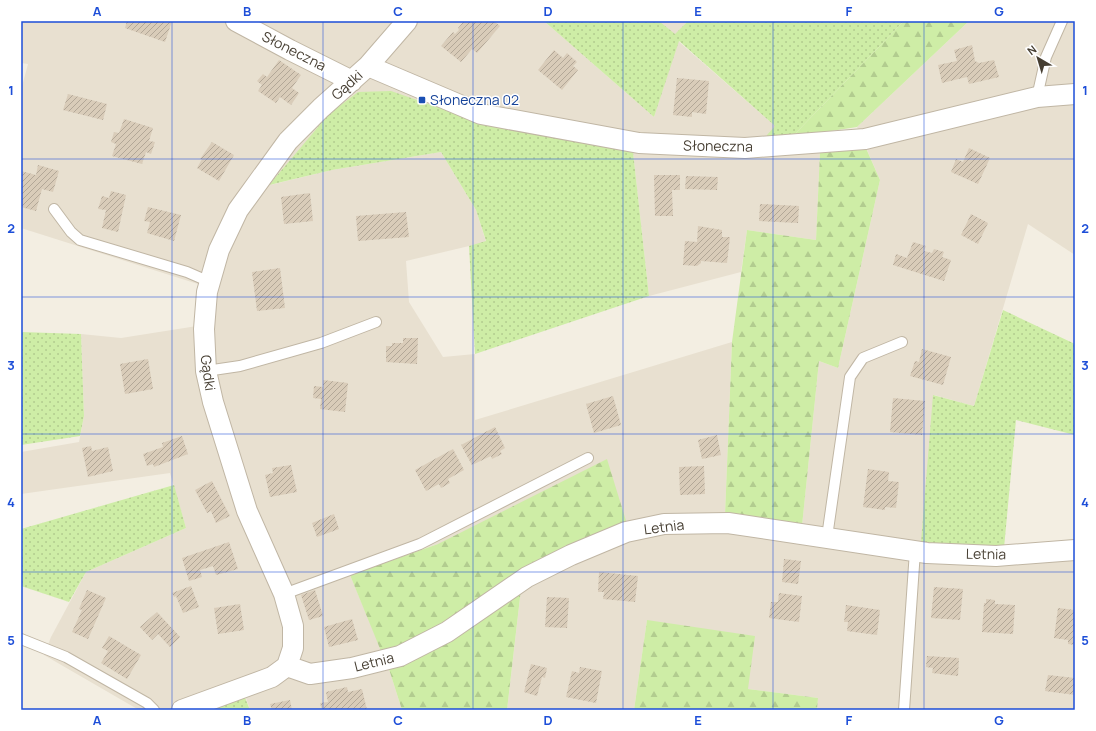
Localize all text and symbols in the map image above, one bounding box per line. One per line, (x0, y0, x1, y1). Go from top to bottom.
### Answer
text: A (93, 2, 102, 20)
text: B (243, 2, 251, 20)
text: C (393, 2, 403, 20)
text: D (543, 2, 553, 20)
text: E (694, 2, 702, 20)
text: F (846, 2, 853, 20)
text: G (994, 2, 1004, 20)
street label: Słoneczna (259, 26, 330, 75)
north arrow (1018, 38, 1058, 78)
text: N (1024, 41, 1039, 58)
street label: Gądki (327, 65, 366, 104)
text: 1 (8, 81, 14, 99)
text: 1 (1082, 81, 1088, 99)
place label: Słoneczna 02 (430, 90, 519, 109)
marker: Słoneczna 02 (417, 95, 427, 105)
street label: Słoneczna (683, 135, 753, 156)
text: 2 (7, 219, 15, 237)
text: 2 (1081, 219, 1089, 237)
street label: Gądki (197, 354, 220, 392)
text: 3 (7, 356, 15, 374)
text: 3 (1081, 356, 1089, 374)
text: 4 (7, 493, 15, 511)
text: 4 (1081, 493, 1089, 511)
street label: Letnia (643, 515, 685, 538)
street label: Letnia (966, 544, 1006, 563)
text: 5 (7, 631, 15, 649)
text: 5 (1081, 631, 1089, 649)
street label: Letnia (352, 647, 396, 676)
text: A (93, 711, 102, 729)
text: B (243, 711, 251, 729)
text: C (393, 711, 403, 729)
text: D (543, 711, 553, 729)
text: E (694, 711, 702, 729)
text: F (846, 711, 853, 729)
text: G (994, 711, 1004, 729)

